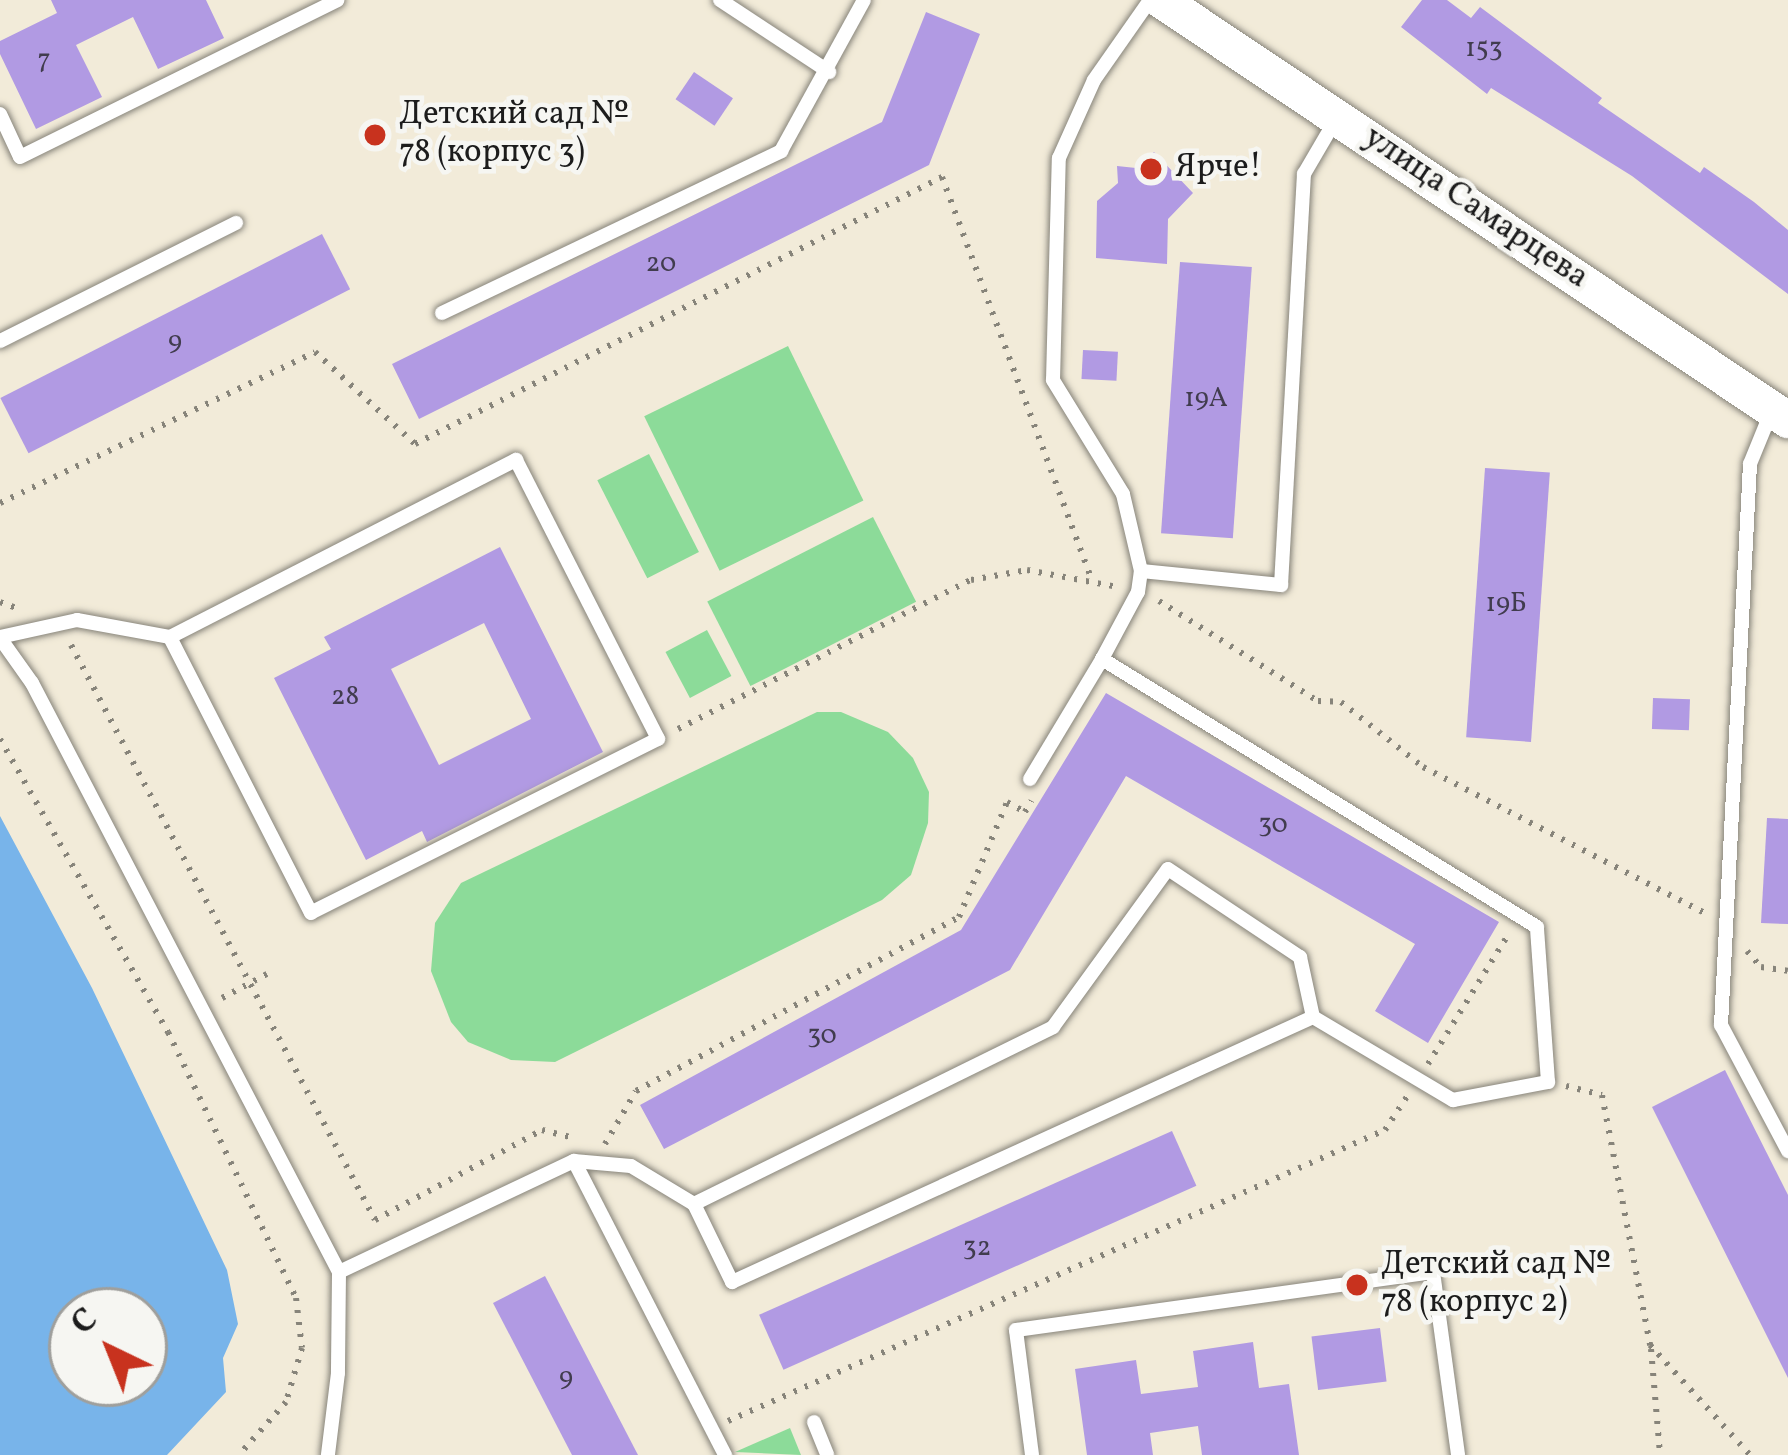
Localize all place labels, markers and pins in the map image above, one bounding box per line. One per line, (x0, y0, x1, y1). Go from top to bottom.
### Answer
place label: Детский сад № 78 (корпус 3) (399, 96, 629, 174)
marker: Детский сад № 78 (корпус 3) (362, 122, 388, 148)
place label: Ярче! (1175, 149, 1262, 189)
marker: Ярче! (1138, 156, 1164, 182)
place label: Детский сад № 78 (корпус 2) (1381, 1246, 1611, 1324)
marker: Детский сад № 78 (корпус 2) (1344, 1272, 1370, 1298)

